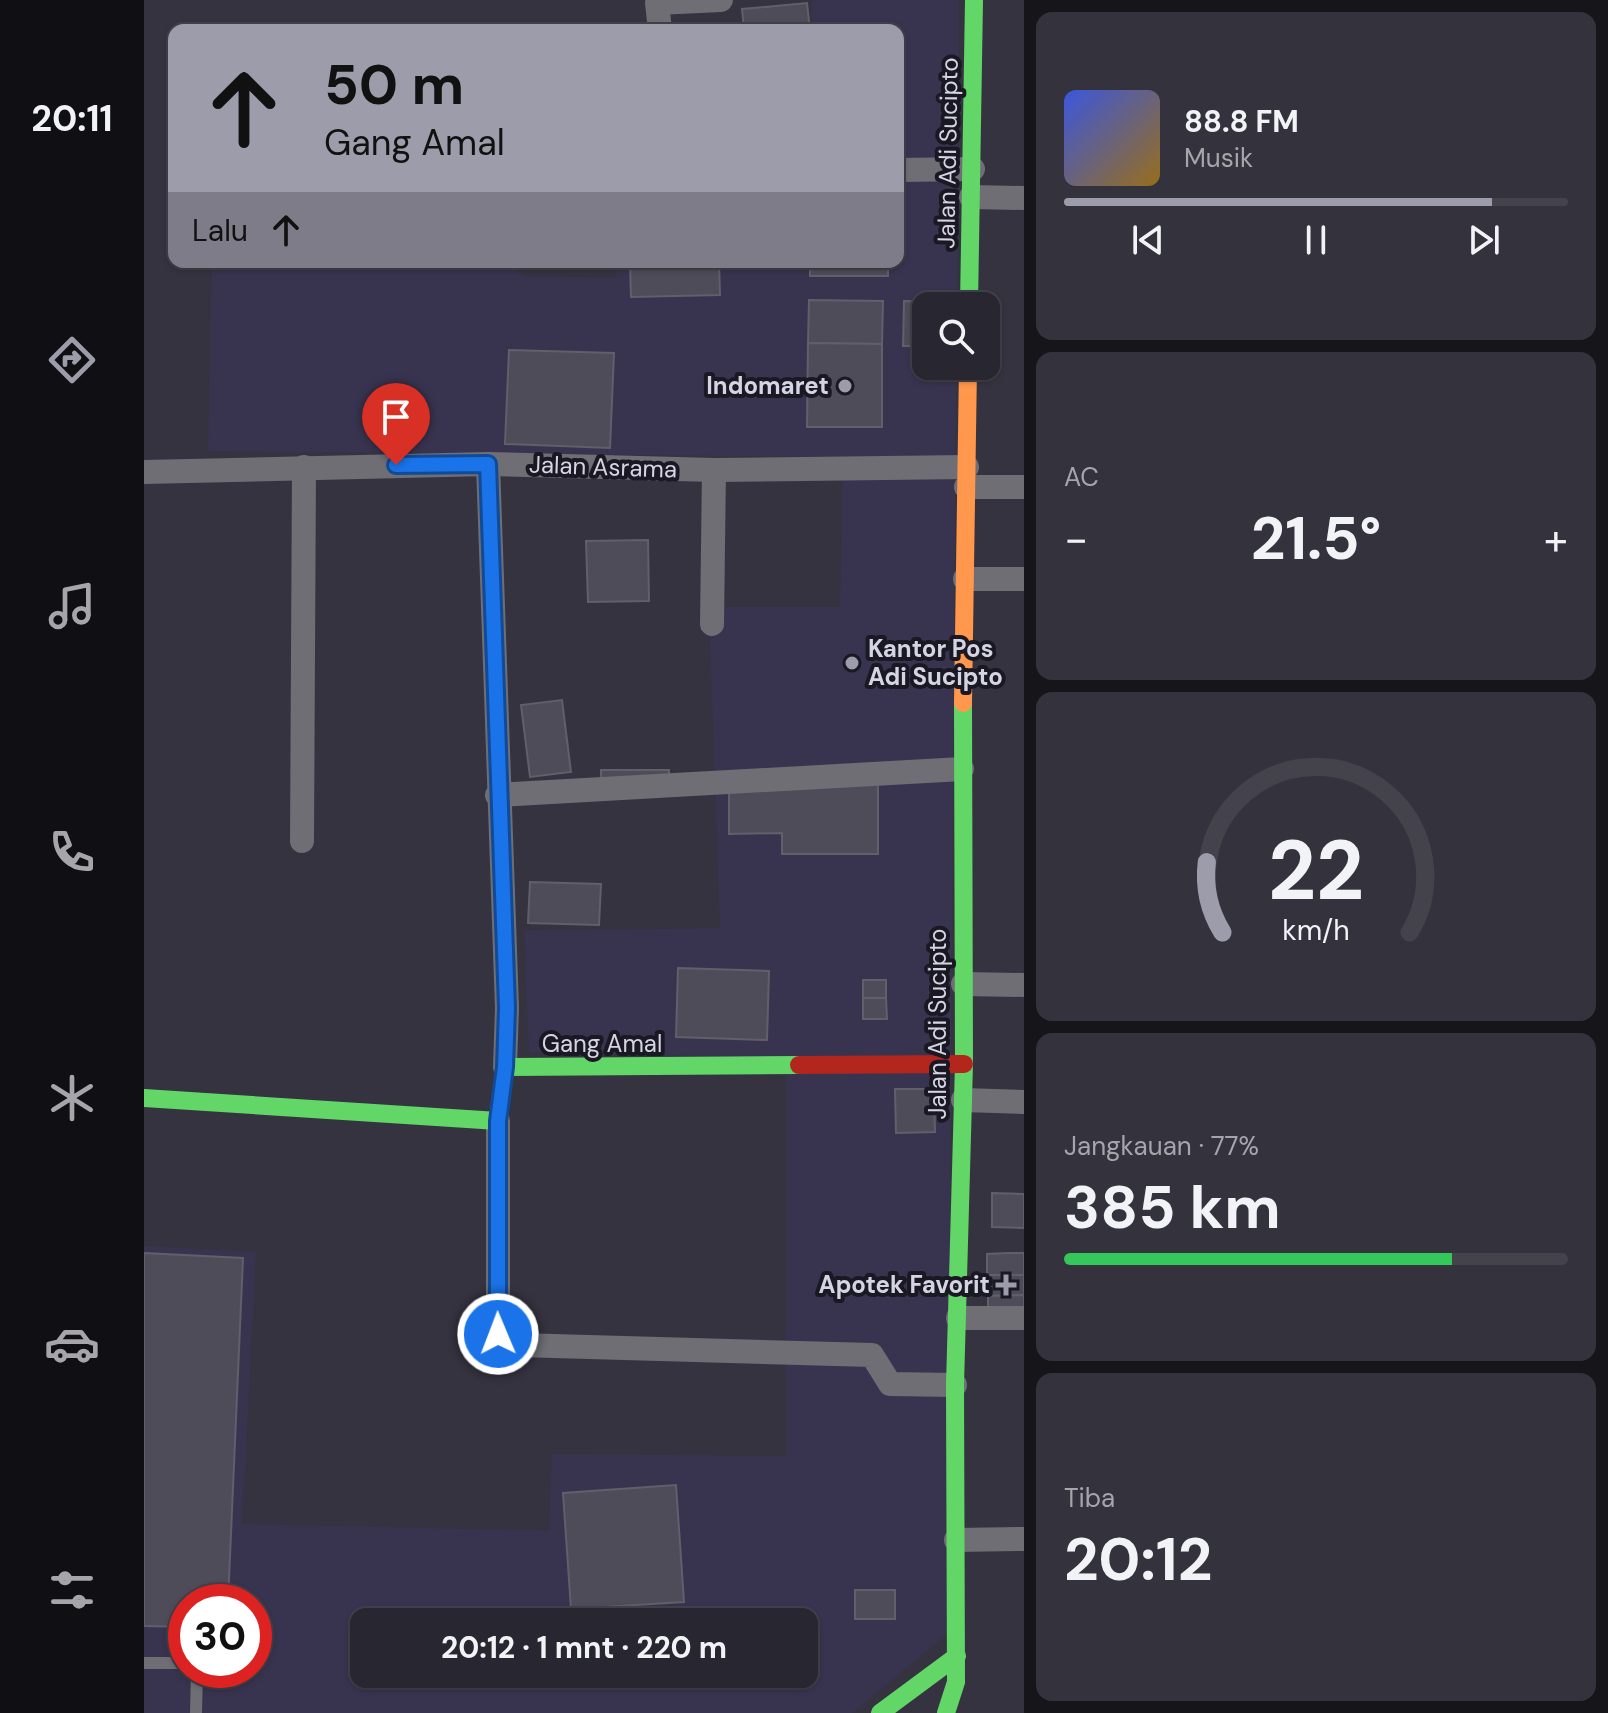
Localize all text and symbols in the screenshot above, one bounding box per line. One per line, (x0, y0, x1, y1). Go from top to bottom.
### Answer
text: 50 m (324, 48, 464, 121)
icon: ahead (192, 56, 296, 160)
street label: Jalan Adi Sucipto (930, 57, 965, 249)
text: 20:11 (31, 95, 113, 142)
text: 88.8 FM (1184, 102, 1299, 141)
text: Gang Amal (324, 119, 505, 166)
text: Musik (1184, 141, 1253, 175)
icon: ahead (264, 208, 308, 252)
text: Lalu (192, 211, 248, 250)
icon: previous (1126, 218, 1170, 262)
icon: pause (1294, 218, 1338, 262)
icon: next (1462, 218, 1506, 262)
map controls (912, 292, 1000, 380)
button: search (912, 292, 1000, 380)
icon: directions (44, 332, 100, 388)
place label: Indomaret (706, 370, 829, 401)
marker: Indomaret (836, 377, 854, 395)
pin (362, 383, 430, 465)
icon: arrive (374, 395, 418, 439)
street label: Jalan Asrama (529, 448, 678, 485)
text: AC (1064, 460, 1099, 494)
text: 21.5° (1251, 499, 1381, 578)
text: − (1064, 510, 1088, 568)
text: + (1544, 510, 1568, 568)
icon: music (44, 578, 100, 634)
place label: Kantor Pos Adi Sucipto (868, 633, 1003, 692)
marker: Kantor Pos Adi Sucipto (843, 654, 861, 672)
text: 22 (1268, 815, 1364, 924)
icon: phone (44, 824, 100, 880)
text: km/h (1282, 912, 1350, 949)
street label: Jalan Adi Sucipto (922, 928, 953, 1120)
street label: Gang Amal (542, 1028, 662, 1059)
icon: climate (44, 1070, 100, 1126)
text: Jangkauan · 77% (1064, 1129, 1259, 1163)
text: 385 km (1064, 1168, 1281, 1247)
place label: Apotek Favorit (819, 1269, 990, 1300)
marker: Apotek Favorit (997, 1276, 1015, 1294)
position arrow (456, 1292, 540, 1376)
icon: car (44, 1316, 100, 1372)
text: Tiba (1064, 1481, 1115, 1515)
text: 20:12 (1064, 1520, 1212, 1599)
icon: filters (44, 1562, 100, 1618)
speed limit sign: 30 (168, 1584, 272, 1688)
text: 20:12 · 1 mnt · 220 m (441, 1628, 727, 1667)

